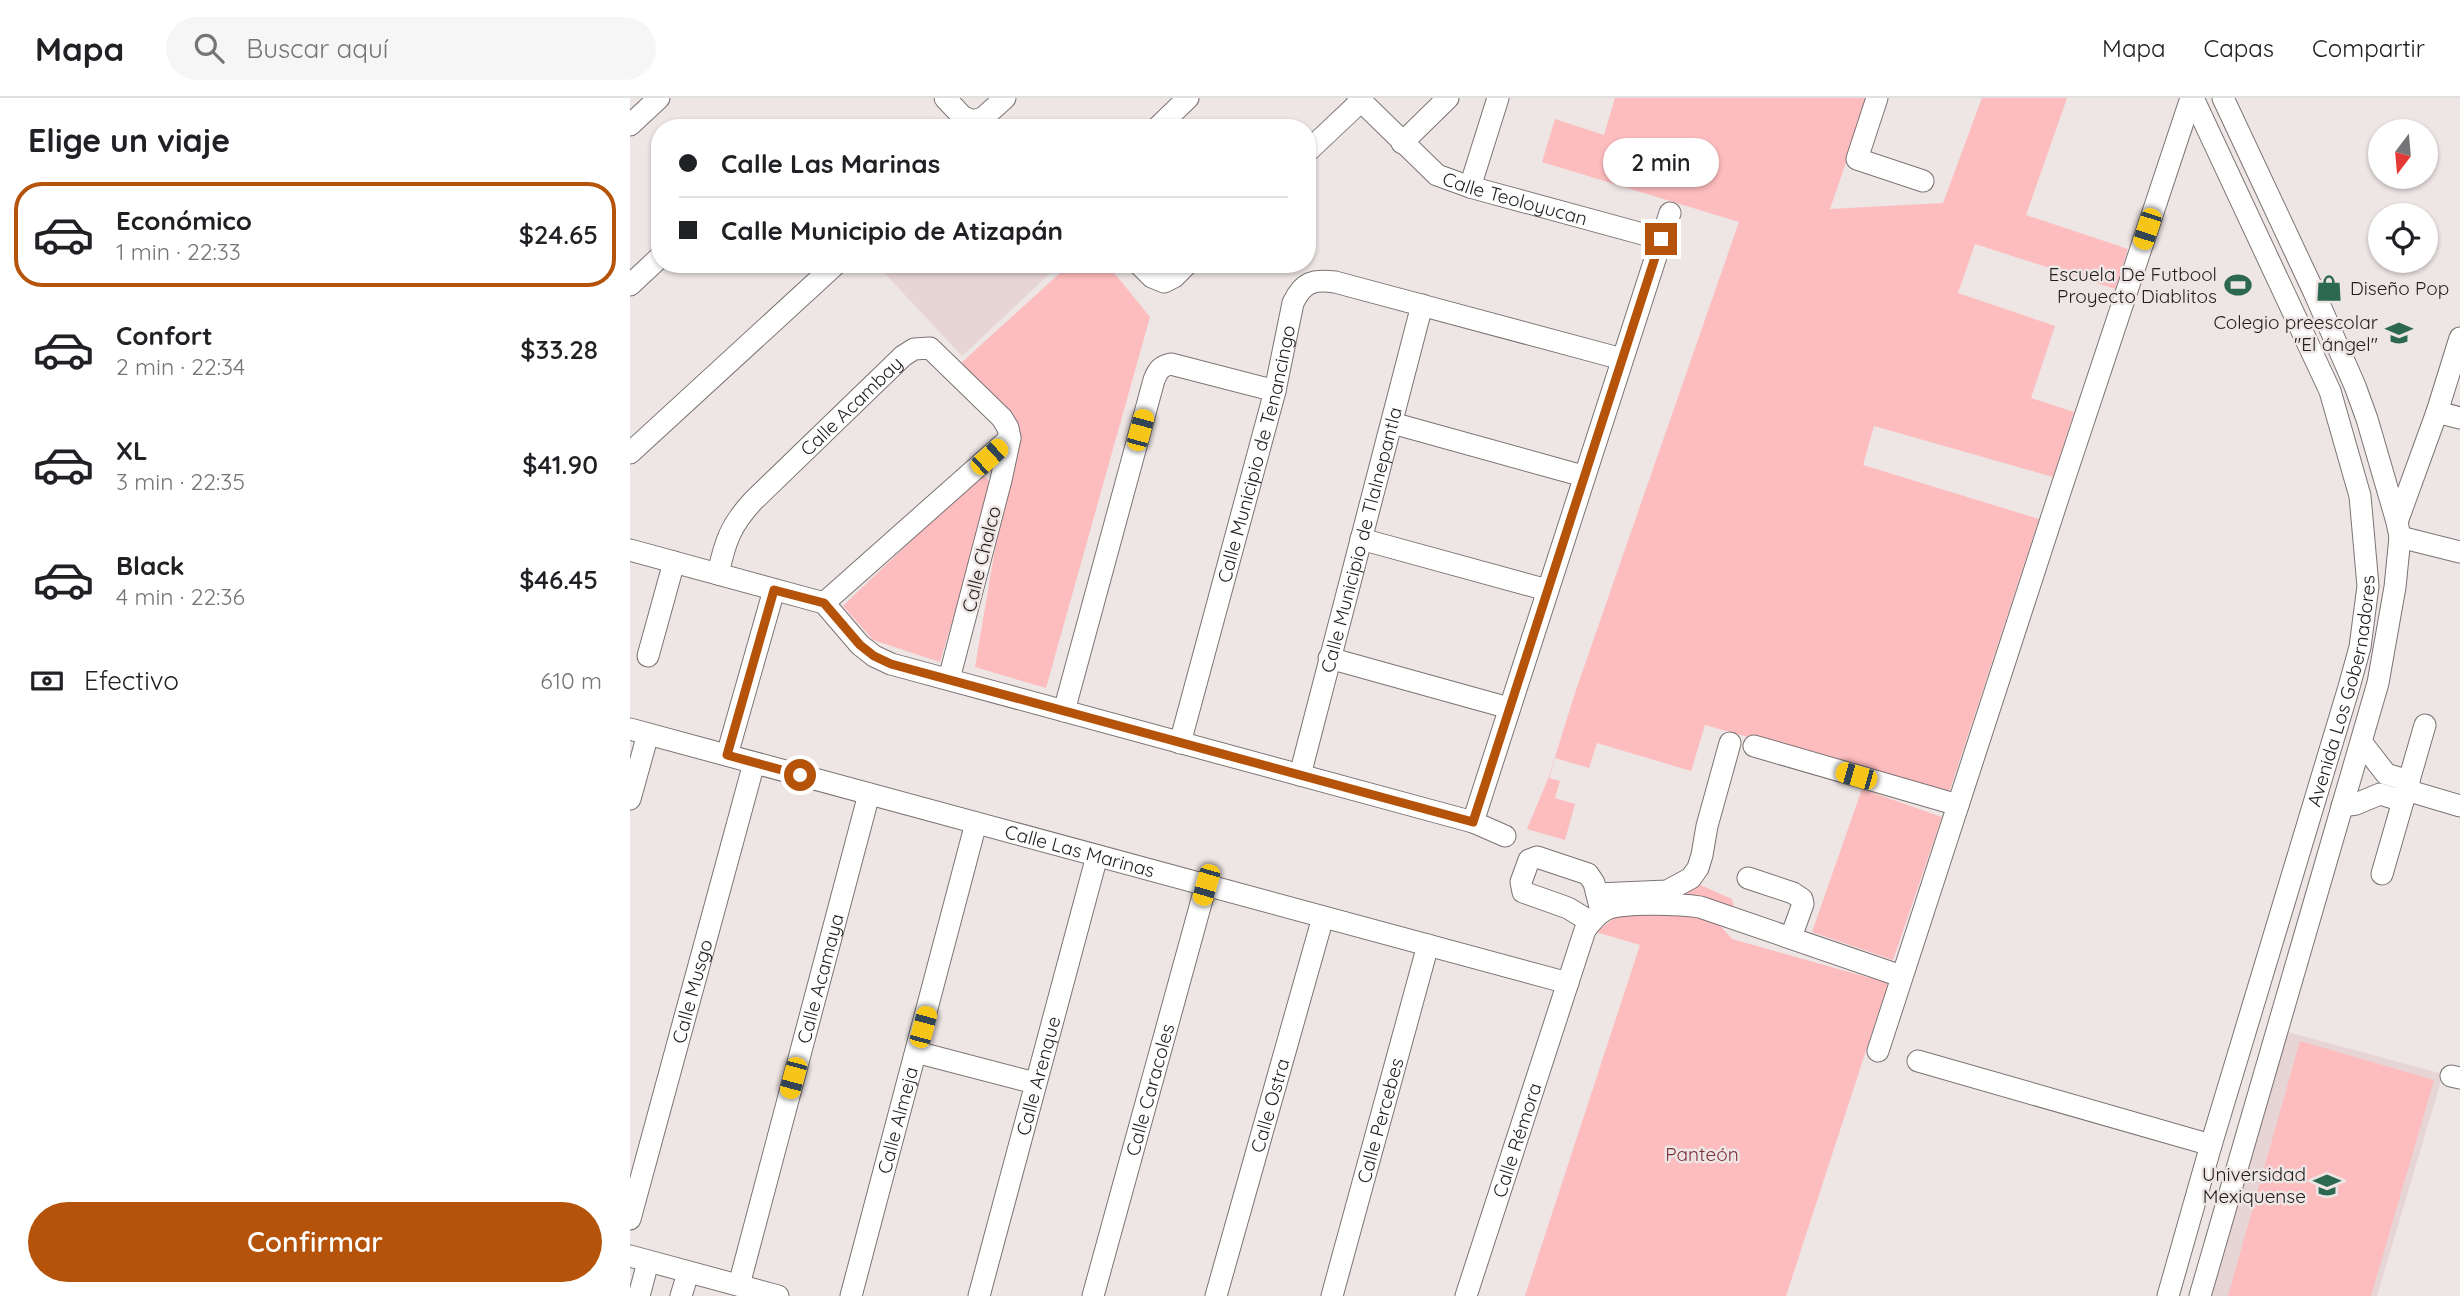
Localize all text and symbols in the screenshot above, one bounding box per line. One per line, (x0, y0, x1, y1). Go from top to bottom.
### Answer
search box (166, 17, 656, 80)
text: Mapa (35, 28, 124, 69)
icon: search (190, 29, 228, 67)
text: Buscar aquí (246, 32, 388, 65)
text: Mapa (2102, 33, 2166, 63)
text: Capas (2204, 33, 2274, 63)
text: Compartir (2312, 33, 2425, 63)
north arrow (2368, 119, 2438, 189)
map controls (2368, 119, 2438, 273)
text: Elige un viaje (28, 120, 230, 160)
callout: 2 min (1603, 138, 1719, 186)
text: Calle Las Marinas (721, 147, 940, 180)
text: 2 min (1631, 148, 1691, 177)
street label: Calle Teoloyucan (1439, 166, 1590, 230)
icon: car (32, 203, 95, 266)
button: locate (2368, 203, 2438, 273)
text: Económico (116, 204, 252, 237)
car (2131, 206, 2164, 252)
text: Calle Municipio de Atizapán (721, 214, 1063, 247)
text: $24.65 (519, 218, 598, 251)
route end (1645, 223, 1677, 255)
text: 1 min · 22:33 (116, 237, 241, 266)
place label: Escuela De Futbool Proyecto Diablitos (2049, 262, 2217, 308)
sports icon: Escuela De Futbool Proyecto Diablitos (2223, 270, 2253, 300)
shop icon: Diseño Pop (2314, 273, 2344, 303)
place label: Diseño Pop (2350, 276, 2449, 300)
place label: Colegio preescolar "El ángel" (2213, 310, 2379, 356)
icon: car (32, 318, 95, 381)
school or university icon: Colegio preescolar "El ángel" (2384, 318, 2414, 348)
text: Confort (116, 319, 213, 352)
street label: Calle Municipio de Tenancingo (1212, 323, 1300, 585)
text: $33.28 (520, 333, 598, 366)
street label: Calle Acambay (795, 351, 908, 461)
text: 2 min · 22:34 (116, 352, 245, 381)
street label: Calle Municipio de Tlalnepantla (1315, 404, 1407, 675)
car (1125, 407, 1156, 453)
icon: car (32, 433, 95, 496)
text: XL (116, 434, 148, 467)
car (967, 435, 1012, 479)
text: $41.90 (522, 448, 598, 481)
text: 3 min · 22:35 (116, 467, 245, 496)
street label: Calle Chalco (956, 503, 1006, 615)
icon: car (32, 548, 95, 611)
text: Black (116, 549, 185, 582)
text: $46.45 (519, 563, 598, 596)
street label: Avenida Los Gobernadores (2302, 574, 2380, 809)
text: 4 min · 22:36 (116, 582, 245, 611)
icon: cash (28, 662, 66, 700)
text: Efectivo (84, 664, 179, 697)
text: 610 m (540, 666, 602, 695)
route start (784, 759, 816, 791)
car (1833, 760, 1880, 792)
street label: Calle Las Marinas (1002, 819, 1157, 883)
car (1191, 862, 1222, 908)
street label: Calle Acamaya (791, 911, 849, 1046)
street label: Calle Musgo (666, 937, 718, 1046)
car (908, 1004, 939, 1050)
street label: Calle Arenque (1011, 1014, 1066, 1138)
street label: Calle Caracoles (1120, 1021, 1179, 1158)
car (778, 1055, 809, 1101)
street label: Calle Percebes (1351, 1055, 1409, 1186)
street label: Calle Ostra (1245, 1056, 1295, 1155)
street label: Calle Almeja (872, 1064, 923, 1176)
street label: Calle Rémora (1487, 1080, 1547, 1200)
park label: Panteón (1665, 1142, 1739, 1166)
place label: Universidad Mexiquense (2202, 1162, 2306, 1208)
school or university icon: Universidad Mexiquense (2312, 1170, 2342, 1200)
button: Confirmar (28, 1202, 602, 1282)

